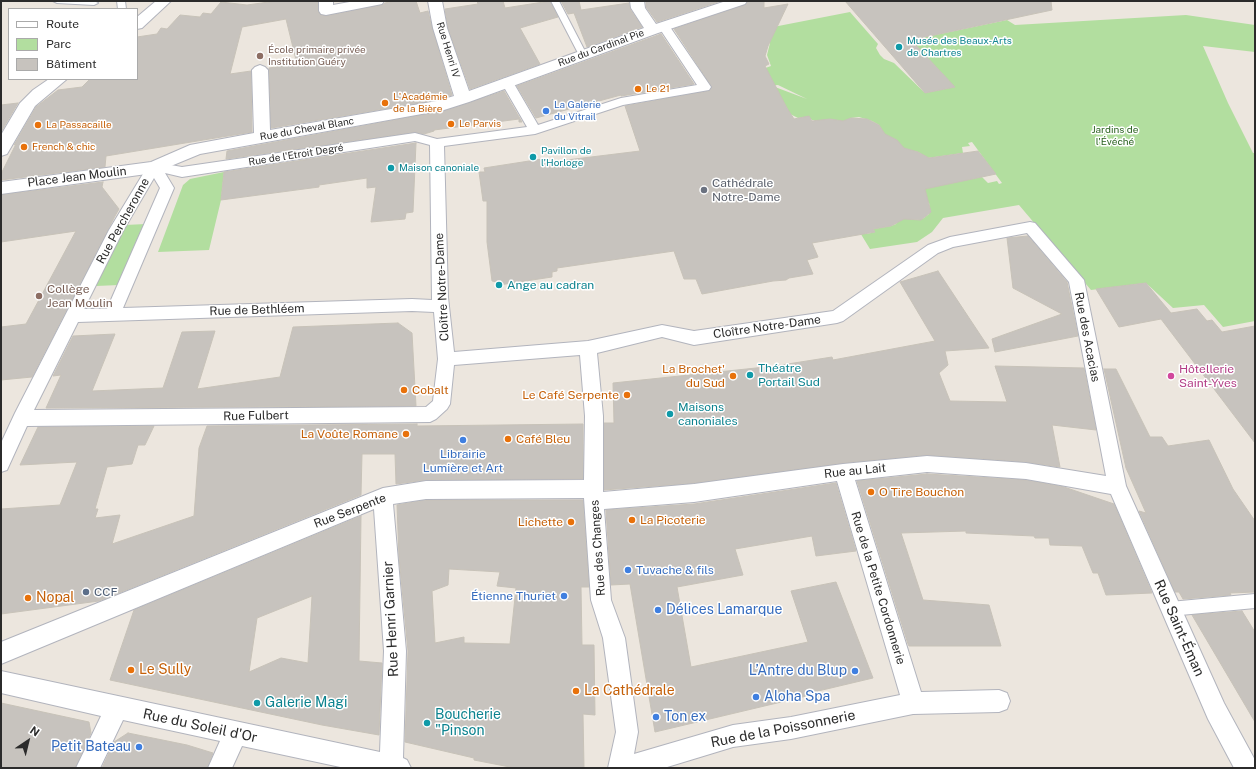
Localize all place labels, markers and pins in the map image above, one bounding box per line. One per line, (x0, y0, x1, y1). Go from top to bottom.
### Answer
place label: Musée des Beaux-Arts de Chartres (907, 35, 1012, 58)
marker: Musée des Beaux-Arts de Chartres (894, 42, 904, 52)
place label: École primaire privée Institution Guéry (268, 44, 366, 68)
marker: École primaire privée Institution Guéry (255, 51, 265, 61)
place label: Le 21 (646, 83, 670, 95)
marker: Le 21 (633, 84, 643, 94)
place label: L'Académie de la Bière (393, 91, 448, 114)
marker: L'Académie de la Bière (380, 98, 390, 108)
place label: La Galerie du Vitrail (554, 99, 601, 122)
marker: La Galerie du Vitrail (541, 106, 551, 116)
place label: Le Parvis (459, 118, 501, 130)
place label: La Passacaille (46, 119, 112, 131)
marker: Le Parvis (446, 119, 456, 129)
marker: La Passacaille (33, 120, 43, 130)
place label: French & chic (32, 141, 95, 153)
marker: French & chic (19, 142, 29, 152)
place label: Pavillon de l'Horloge (541, 145, 591, 168)
marker: Pavillon de l'Horloge (528, 152, 538, 162)
place label: Maison canoniale (399, 162, 479, 174)
marker: Maison canoniale (386, 163, 396, 173)
place label: Cathédrale Notre-Dame (712, 176, 780, 204)
marker: Cathédrale Notre-Dame (699, 185, 709, 195)
place label: Ange au cadran (507, 278, 594, 292)
marker: Ange au cadran (494, 280, 504, 290)
place label: Collège Jean Moulin (47, 282, 113, 310)
marker: Collège Jean Moulin (34, 291, 44, 301)
place label: Théatre Portail Sud (758, 361, 820, 389)
place label: La Brochet' du Sud (662, 362, 725, 390)
place label: Hôtellerie Saint-Yves (1179, 362, 1237, 390)
marker: Théatre Portail Sud (745, 370, 755, 380)
marker: La Brochet' du Sud (728, 371, 738, 381)
marker: Hôtellerie Saint-Yves (1166, 371, 1176, 381)
place label: Cobalt (412, 383, 449, 397)
marker: Cobalt (399, 385, 409, 395)
place label: Le Café Serpente (522, 388, 619, 402)
marker: Le Café Serpente (622, 390, 632, 400)
place label: Maisons canoniales (678, 400, 737, 428)
marker: Maisons canoniales (665, 409, 675, 419)
place label: La Voûte Romane (301, 427, 398, 441)
marker: La Voûte Romane (401, 429, 411, 439)
place label: Café Bleu (516, 432, 570, 446)
marker: Café Bleu (503, 434, 513, 444)
marker: Librairie Lumière et Art (458, 435, 468, 445)
place label: Librairie Lumière et Art (423, 447, 503, 475)
place label: O Tire Bouchon (879, 485, 964, 499)
marker: O Tire Bouchon (866, 487, 876, 497)
place label: La Picoterie (640, 513, 706, 527)
place label: Lichette (518, 515, 563, 529)
marker: La Picoterie (627, 515, 637, 525)
marker: Lichette (566, 517, 576, 527)
place label: Tuvache & fils (636, 563, 714, 577)
marker: Tuvache & fils (623, 565, 633, 575)
place label: CCF (94, 585, 118, 599)
marker: CCF (81, 587, 91, 597)
place label: Étienne Thuriet (471, 589, 556, 603)
place label: Nopal (36, 590, 75, 606)
marker: Étienne Thuriet (559, 591, 569, 601)
marker: Nopal (23, 593, 33, 603)
place label: Délices Lamarque (666, 602, 782, 618)
marker: Délices Lamarque (653, 605, 663, 615)
place label: Le Sully (139, 662, 191, 678)
place label: L’Antre du Blup (749, 663, 847, 679)
marker: Le Sully (126, 665, 136, 675)
marker: L’Antre du Blup (850, 666, 860, 676)
place label: La Cathédrale (584, 683, 675, 699)
marker: La Cathédrale (571, 686, 581, 696)
place label: Aloha Spa (764, 689, 830, 705)
marker: Aloha Spa (751, 692, 761, 702)
place label: Galerie Magi (265, 695, 347, 711)
marker: Galerie Magi (252, 698, 262, 708)
place label: Boucherie "Pinson (435, 707, 501, 740)
place label: Ton ex (664, 709, 706, 725)
marker: Ton ex (651, 712, 661, 722)
marker: Boucherie "Pinson (422, 718, 432, 728)
place label: Petit Bateau (51, 739, 131, 755)
marker: Petit Bateau (134, 742, 144, 752)

